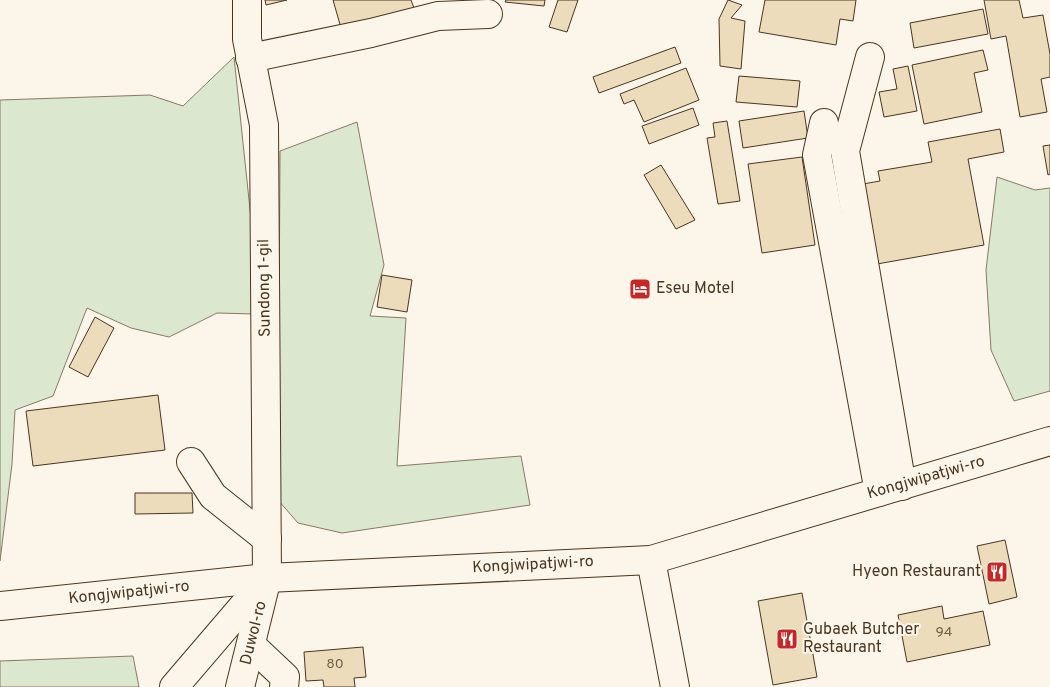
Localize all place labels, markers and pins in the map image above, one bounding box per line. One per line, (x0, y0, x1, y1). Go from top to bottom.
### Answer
hotel icon: Eseu Motel (628, 277, 652, 301)
place label: Eseu Motel (656, 279, 734, 299)
restaurant icon: Hyeon Restaurant (985, 560, 1009, 584)
place label: Hyeon Restaurant (852, 562, 981, 582)
place label: Gubaek Butcher Restaurant (803, 620, 919, 658)
restaurant icon: Gubaek Butcher Restaurant (775, 627, 799, 651)

